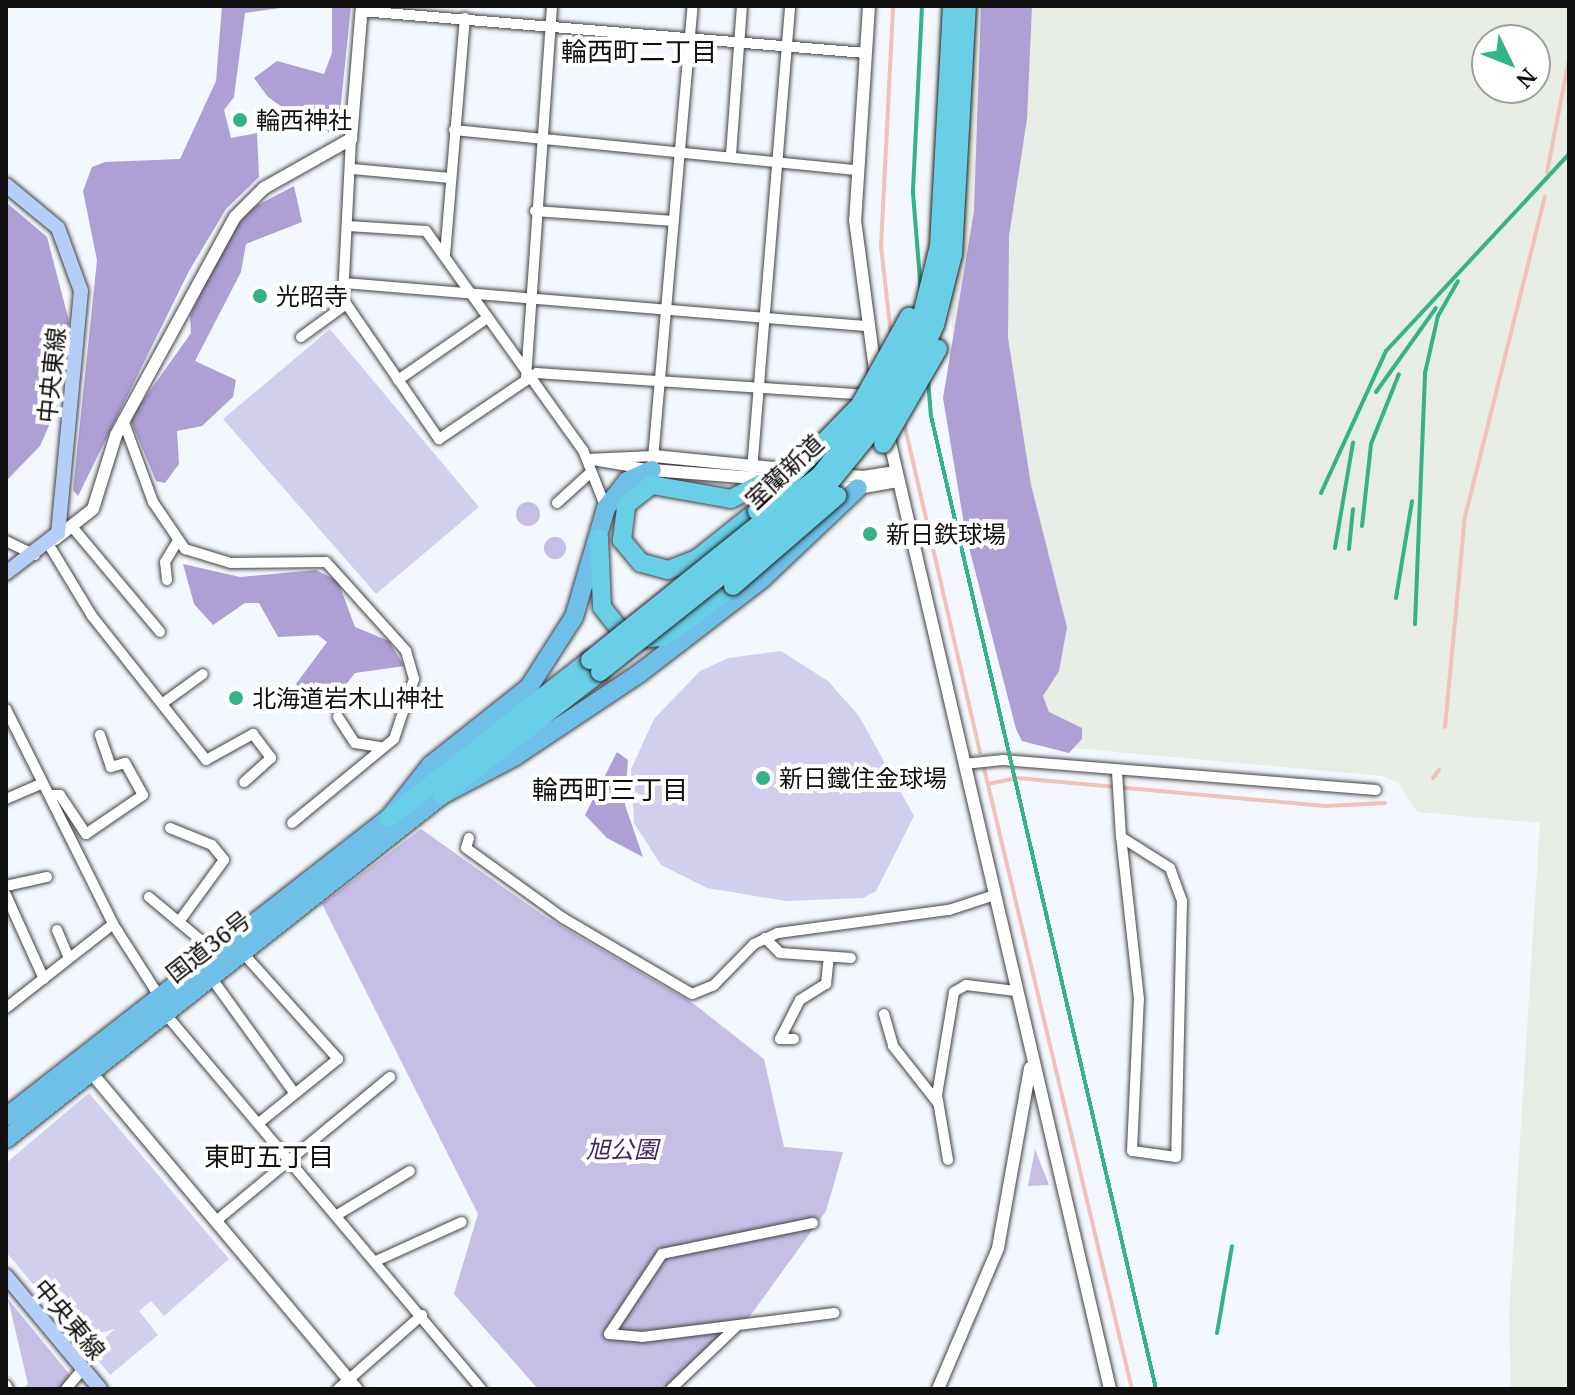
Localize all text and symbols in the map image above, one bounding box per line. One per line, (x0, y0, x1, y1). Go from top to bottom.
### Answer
north arrow (1471, 24, 1551, 104)
district label: 輪西町二丁目 (561, 36, 717, 68)
text: N (1510, 62, 1544, 96)
place label: 輪西神社 (256, 106, 352, 134)
marker: 輪西神社 (231, 111, 249, 129)
place label: 光昭寺 (276, 282, 348, 310)
marker: 光昭寺 (251, 287, 269, 305)
street label: 中央東線 (32, 326, 70, 424)
street label: 室蘭新道 (739, 428, 829, 514)
place label: 新日鉄球場 (886, 520, 1006, 548)
marker: 新日鉄球場 (861, 525, 879, 543)
place label: 北海道岩木山神社 (252, 684, 444, 712)
marker: 北海道岩木山神社 (227, 689, 245, 707)
place label: 新日鐵住金球場 (779, 764, 947, 792)
marker: 新日鐵住金球場 (754, 769, 772, 787)
district label: 輪西町三丁目 (532, 774, 688, 806)
street label: 国道36号 (160, 904, 256, 988)
park label: 旭公園 (586, 1135, 658, 1163)
district label: 東町五丁目 (204, 1141, 334, 1173)
street label: 中央東線 (28, 1273, 112, 1365)

